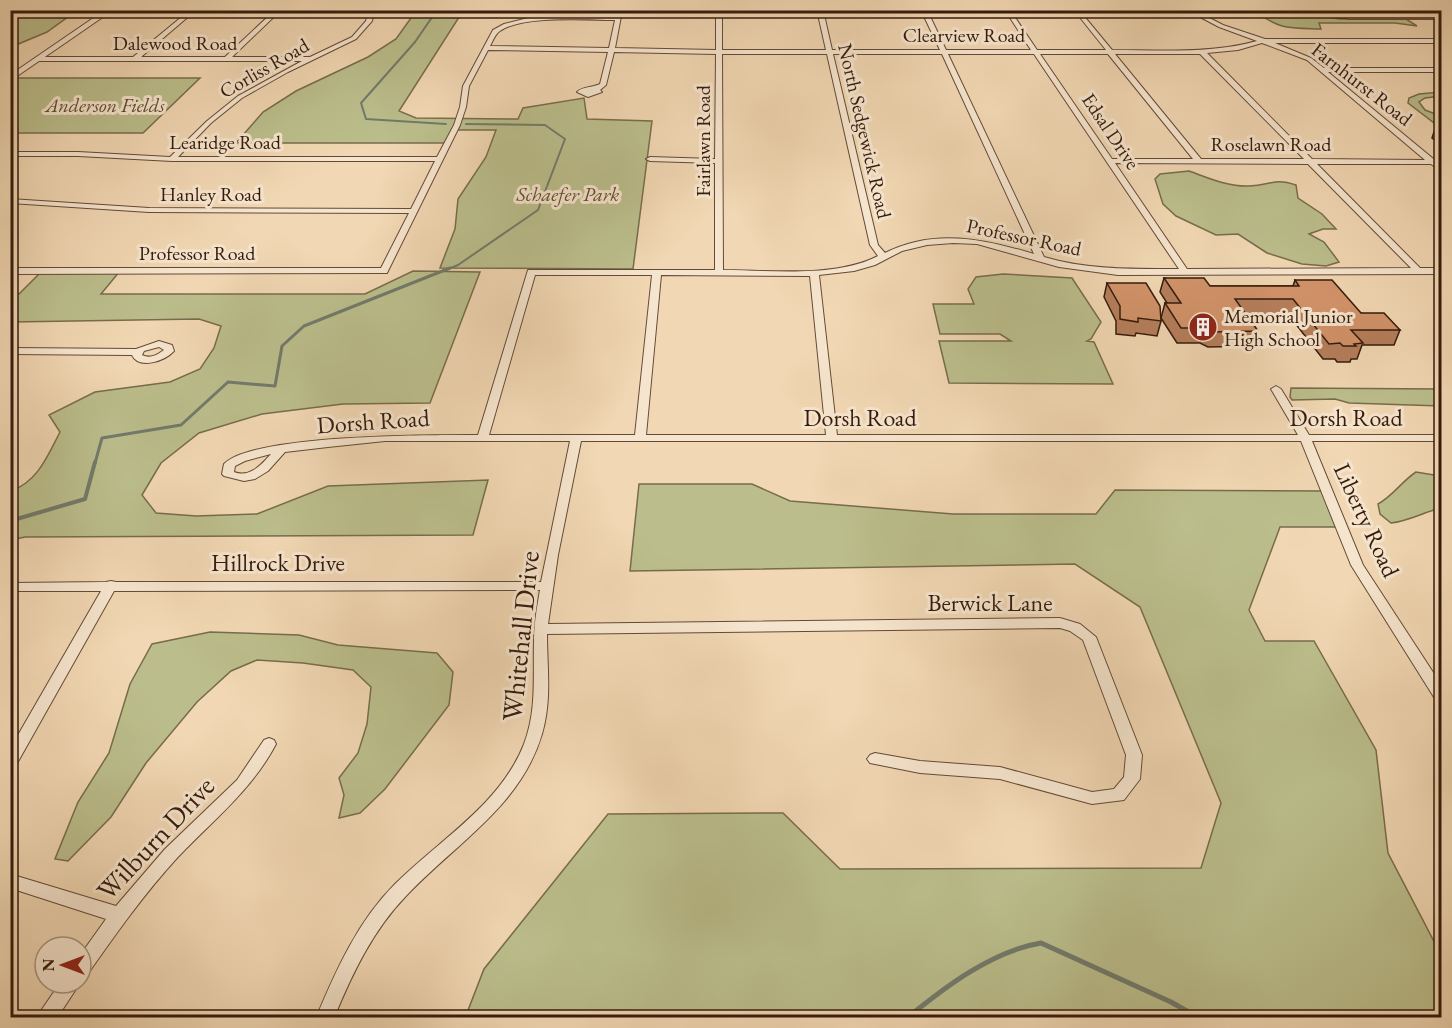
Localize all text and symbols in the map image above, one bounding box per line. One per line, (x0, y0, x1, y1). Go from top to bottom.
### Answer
street label: Clearview Road (903, 22, 1026, 48)
street label: Dalewood Road (113, 30, 238, 56)
street label: Corliss Road (215, 31, 314, 104)
street label: Farnhurst Road (1306, 37, 1418, 132)
street label: North Sedgewick Road (832, 41, 898, 222)
street label: Fairlawn Road (690, 84, 716, 197)
street label: Edsal Drive (1076, 88, 1146, 174)
park label: Anderson Fields (43, 92, 165, 118)
street label: Learidge Road (169, 129, 282, 155)
street label: Roselawn Road (1211, 131, 1332, 157)
street label: Hanley Road (160, 181, 263, 207)
park label: Schaefer Park (516, 181, 619, 207)
street label: Professor Road (964, 212, 1085, 262)
street label: Professor Road (139, 240, 256, 266)
place label: Memorial Junior High School (1224, 303, 1353, 352)
building icon: Memorial Junior High School (1187, 311, 1219, 343)
street label: Dorsh Road (315, 402, 431, 440)
street label: Dorsh Road (803, 402, 917, 433)
street label: Dorsh Road (1289, 402, 1403, 433)
street label: Liberty Road (1327, 458, 1407, 583)
street label: Hillrock Drive (211, 547, 345, 578)
street label: Whitehall Drive (493, 549, 547, 723)
street label: Berwick Lane (927, 587, 1053, 618)
street label: Wilburn Drive (88, 768, 222, 908)
north arrow (33, 935, 93, 995)
text: N (38, 958, 59, 971)

